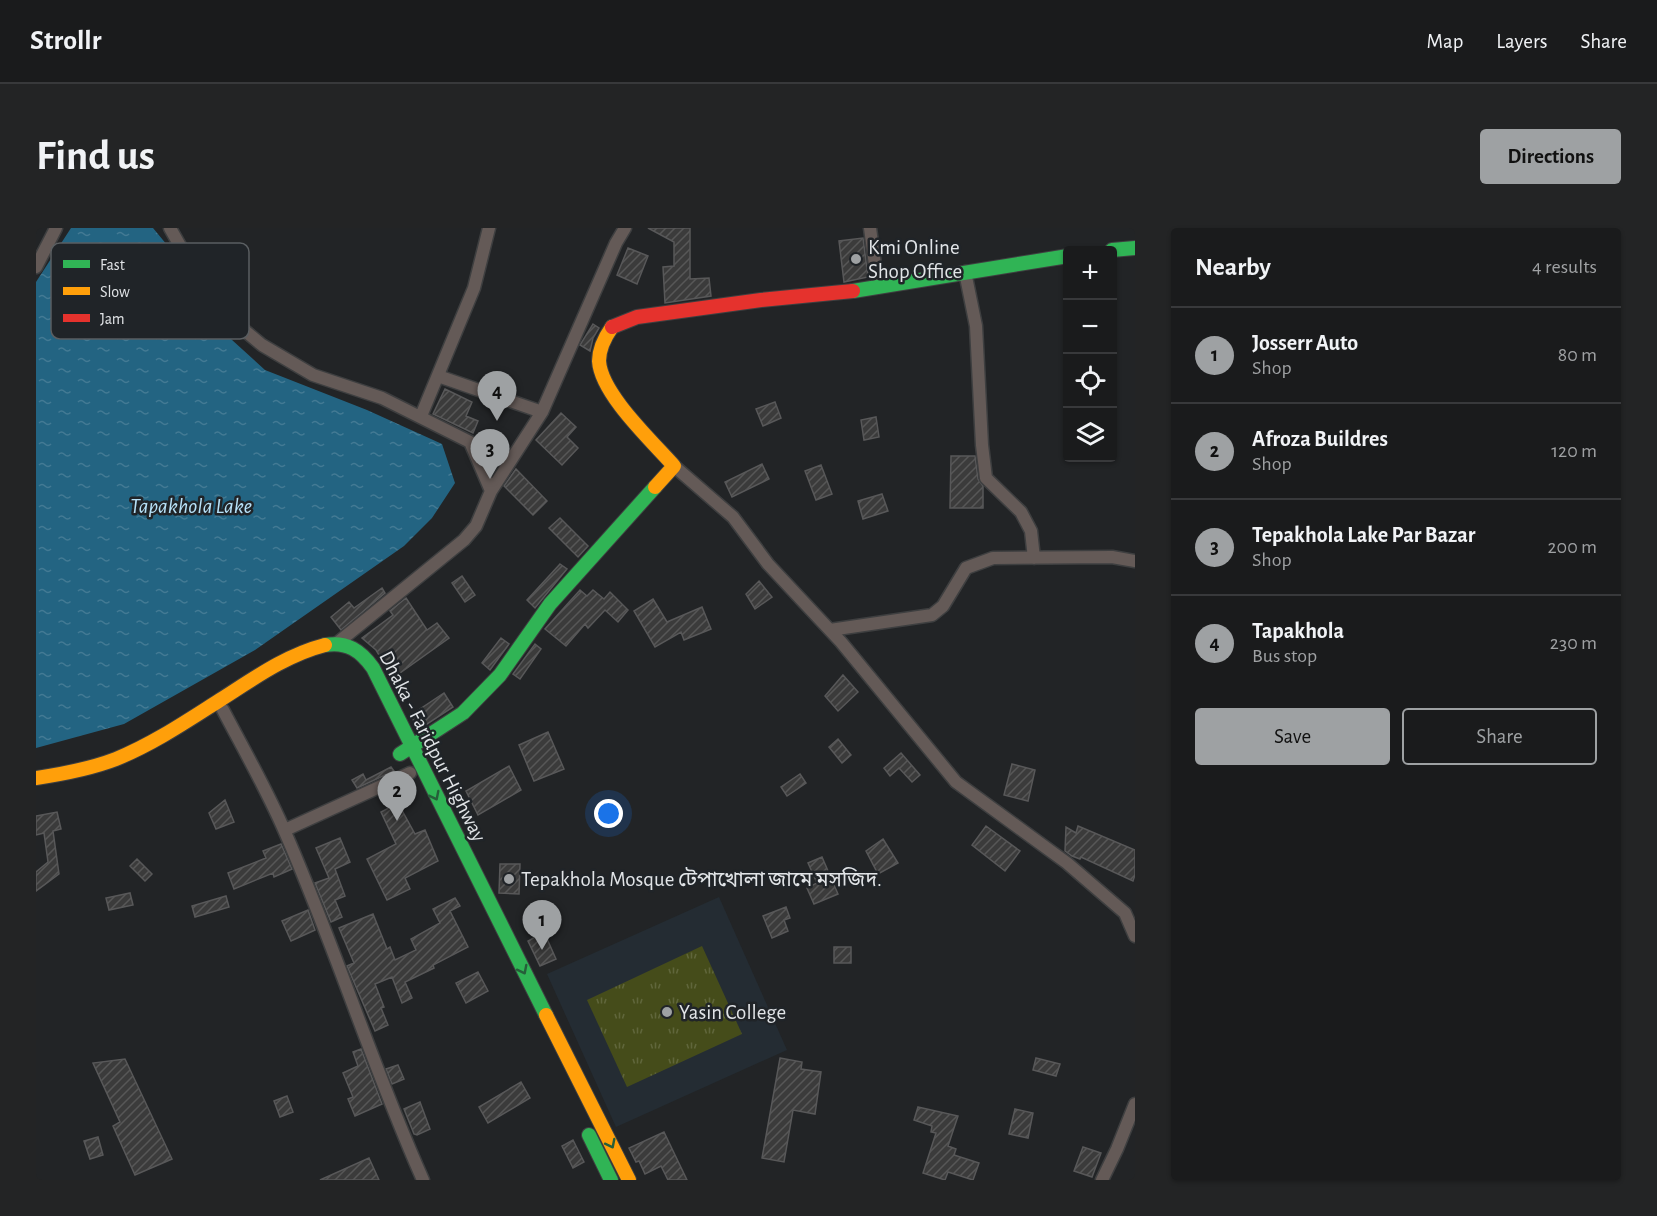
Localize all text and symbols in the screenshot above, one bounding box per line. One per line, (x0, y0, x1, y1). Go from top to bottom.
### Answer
text: Strollr (30, 27, 101, 55)
text: Map (1427, 31, 1463, 52)
text: Layers (1496, 31, 1547, 52)
text: Share (1580, 31, 1627, 52)
button: Directions (1480, 129, 1621, 184)
text: Find us (36, 135, 155, 177)
place label: Kmi Online Shop Office (868, 237, 962, 282)
legend (51, 243, 249, 339)
map controls (1063, 246, 1117, 462)
button: + (1063, 246, 1117, 300)
marker: Kmi Online Shop Office (849, 252, 863, 266)
text: Nearby (1195, 254, 1271, 280)
text: Fast (100, 257, 125, 273)
text: 4 results (1532, 257, 1597, 277)
text: Slow (100, 284, 130, 300)
button: − (1063, 300, 1117, 354)
text: Jam (100, 311, 125, 327)
text: Josserr Auto (1252, 332, 1358, 354)
text: 1 (1211, 345, 1218, 365)
text: 80 m (1558, 345, 1597, 365)
button: locate (1063, 354, 1117, 408)
text: Shop (1252, 358, 1292, 378)
pin: 4 (478, 372, 516, 421)
button: layers (1063, 408, 1117, 462)
text: Afroza Buildres (1252, 428, 1388, 450)
pin: 3 (470, 430, 510, 479)
text: 2 (1210, 441, 1219, 461)
text: 120 m (1551, 441, 1597, 461)
text: Shop (1252, 454, 1292, 474)
water label: Tapakhola Lake (130, 495, 252, 518)
text: Tepakhola Lake Par Bazar (1252, 524, 1475, 546)
text: 3 (1210, 537, 1219, 557)
text: 200 m (1547, 537, 1597, 557)
text: Shop (1252, 550, 1292, 570)
text: Tapakhola (1252, 620, 1344, 642)
text: 4 (1209, 633, 1220, 653)
text: 230 m (1550, 633, 1597, 653)
text: Bus stop (1252, 646, 1317, 666)
street label: Dhaka - Faridpur Highway (375, 647, 490, 845)
button: Save (1195, 708, 1390, 765)
button: Share (1402, 708, 1597, 765)
pin: 2 (378, 772, 416, 821)
one-way arrow (428, 790, 439, 800)
your location (594, 799, 623, 828)
place label: Tepakhola Mosque টেপাখোলা জামে মসজিদ. (521, 867, 882, 890)
marker: Tepakhola Mosque টেপাখোলা জামে মসজিদ. (502, 872, 516, 886)
pin: 1 (522, 900, 562, 950)
one-way arrow (516, 963, 527, 974)
place label: Yasin College (679, 1002, 786, 1023)
marker: Yasin College (660, 1005, 674, 1019)
one-way arrow (603, 1138, 615, 1149)

